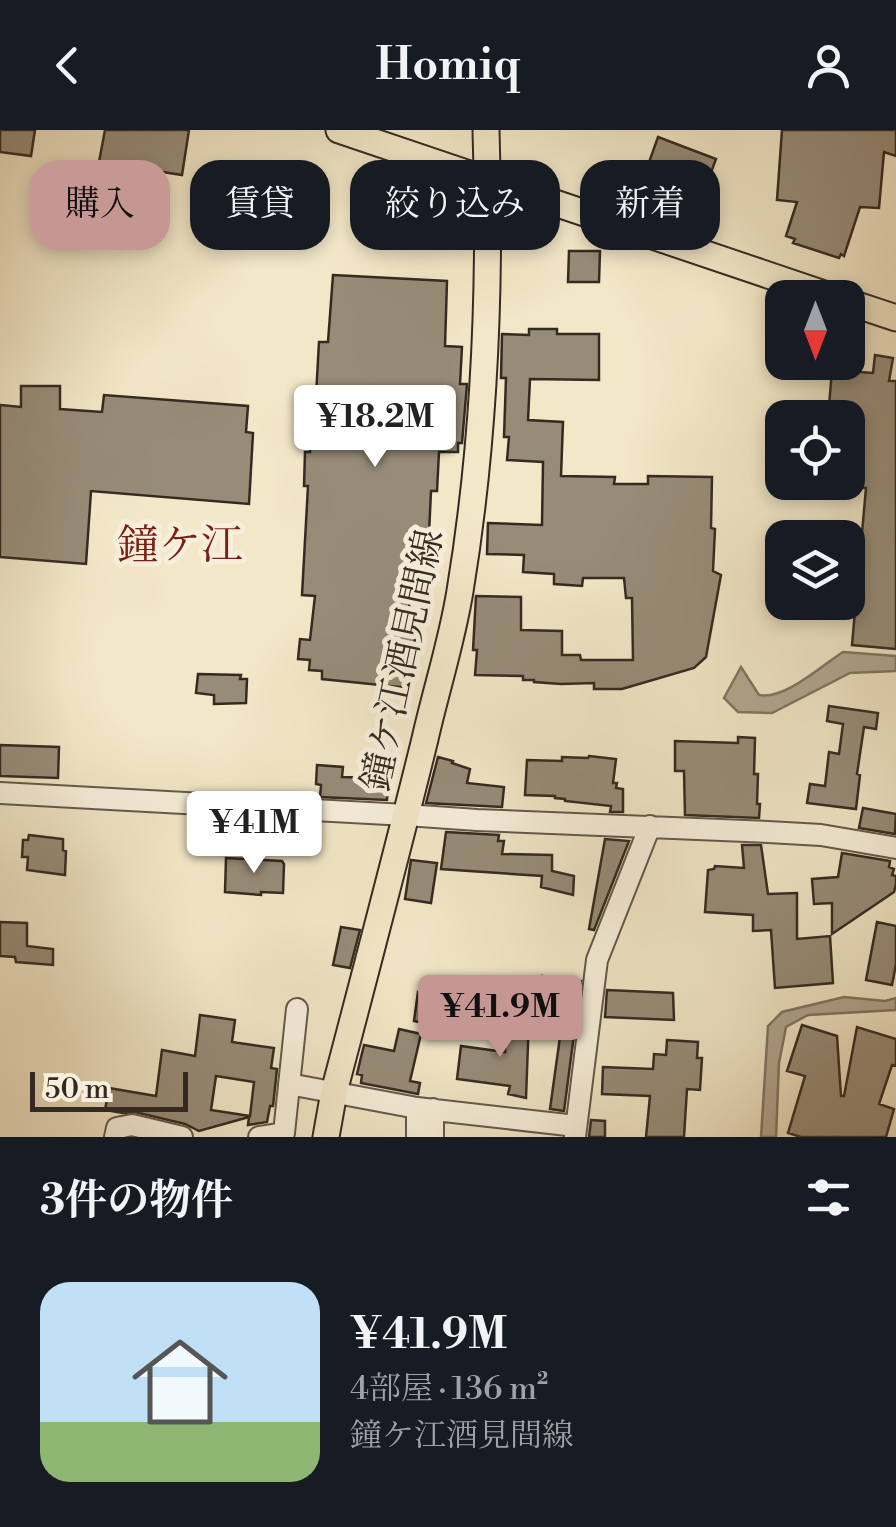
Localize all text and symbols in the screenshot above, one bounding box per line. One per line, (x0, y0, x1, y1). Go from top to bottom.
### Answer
text: Homiq (375, 37, 521, 94)
icon: back (40, 38, 95, 93)
icon: person (801, 38, 856, 93)
chip: 購入 (30, 160, 170, 250)
chip: 賃貸 (190, 160, 330, 250)
chip: 絞り込み (350, 160, 560, 250)
chip: 新着 (580, 160, 720, 250)
north arrow (765, 280, 865, 380)
map controls (765, 280, 865, 620)
pin: ¥18.2M (294, 385, 456, 470)
text: ¥18.2M (316, 397, 434, 437)
button: locate (765, 400, 865, 500)
district label: 鐘ケ江 (117, 520, 243, 573)
button: layers (765, 520, 865, 620)
street label: 鐘ケ江酒見間線 (353, 525, 454, 795)
pin: ¥41M (195, 791, 313, 876)
text: ¥41M (209, 803, 299, 843)
pin: ¥41.9M (419, 975, 581, 1060)
text: ¥41.9M (440, 987, 560, 1027)
scale bar (30, 1067, 188, 1111)
text: 50 m (45, 1072, 109, 1107)
icon: filters (801, 1170, 856, 1225)
text: 3件の物件 (40, 1175, 233, 1228)
text: ¥41.9M (350, 1309, 507, 1362)
icon: home (120, 1322, 240, 1442)
text: 4部屋 · 136 m² (350, 1369, 548, 1409)
text: 鐘ケ江酒見間線 (350, 1416, 574, 1456)

